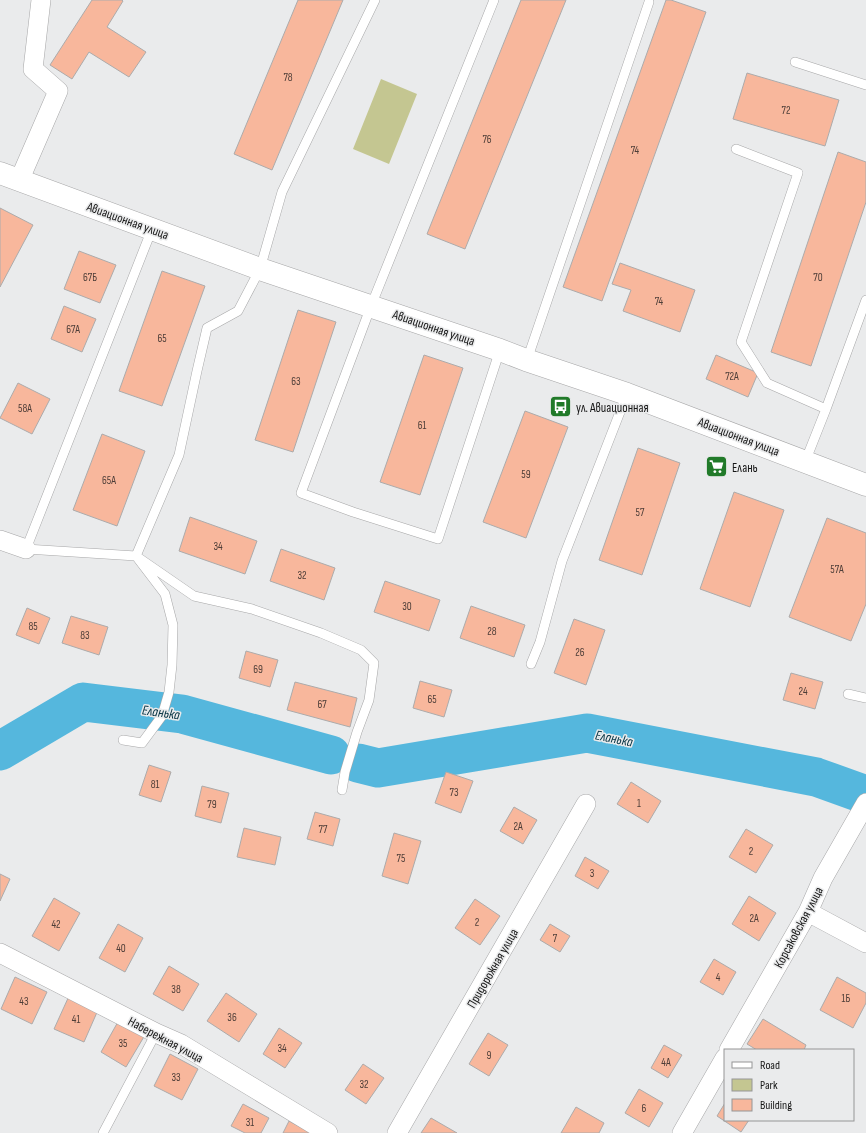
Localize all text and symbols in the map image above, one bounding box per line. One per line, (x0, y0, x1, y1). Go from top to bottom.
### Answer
house number: 78 (283, 71, 293, 84)
house number: 72 (782, 104, 791, 117)
house number: 76 (482, 133, 492, 146)
house number: 74 (631, 144, 640, 157)
street label: Авиационная улица (84, 198, 171, 243)
house number: 67Б (83, 271, 97, 284)
house number: 70 (813, 271, 823, 284)
house number: 74 (655, 295, 664, 308)
street label: Авиационная улица (389, 306, 477, 350)
house number: 67А (66, 323, 80, 336)
house number: 65 (157, 332, 167, 345)
house number: 72А (725, 370, 739, 383)
house number: 63 (291, 375, 301, 388)
bus stop icon: ул. Авиационная (548, 394, 574, 420)
place label: ул. Авиационная (576, 400, 649, 416)
house number: 58А (18, 402, 32, 415)
street label: Авиационная улица (695, 414, 782, 460)
house number: 61 (418, 419, 426, 432)
supermarket icon: Елань (703, 454, 729, 480)
place label: Елань (732, 460, 758, 476)
house number: 59 (521, 468, 531, 481)
house number: 65А (102, 474, 116, 487)
house number: 57 (636, 506, 645, 519)
house number: 34 (213, 540, 223, 553)
house number: 57А (830, 563, 844, 576)
house number: 32 (297, 569, 307, 582)
house number: 30 (402, 600, 412, 613)
house number: 85 (28, 620, 38, 633)
house number: 28 (487, 625, 497, 638)
house number: 83 (80, 629, 90, 642)
house number: 26 (575, 646, 585, 659)
house number: 69 (253, 663, 263, 676)
house number: 24 (798, 685, 808, 698)
house number: 65 (427, 693, 437, 706)
house number: 67 (317, 698, 327, 711)
water label: Еланька (141, 701, 181, 724)
water label: Еланька (594, 727, 635, 751)
house number: 81 (151, 778, 159, 791)
house number: 73 (449, 786, 459, 799)
house number: 1 (637, 797, 641, 810)
house number: 79 (207, 798, 217, 811)
house number: 2А (513, 820, 523, 833)
house number: 77 (319, 823, 328, 836)
house number: 2 (749, 845, 754, 858)
house number: 75 (397, 852, 405, 865)
house number: 3 (590, 867, 595, 880)
street label: Корсаковская улица (771, 884, 827, 971)
house number: 2А (749, 912, 759, 925)
house number: 2 (475, 916, 480, 929)
house number: 42 (51, 918, 61, 931)
street label: Придорожная улица (464, 926, 522, 1011)
house number: 7 (553, 932, 558, 945)
house number: 40 (116, 942, 126, 955)
house number: 4 (716, 971, 721, 984)
house number: 38 (171, 983, 181, 996)
house number: 1Б (842, 992, 851, 1005)
house number: 43 (19, 995, 29, 1008)
house number: 36 (227, 1011, 237, 1024)
house number: 41 (72, 1013, 80, 1026)
street label: Набережная улица (125, 1013, 206, 1066)
house number: 35 (118, 1037, 128, 1050)
house number: 34 (277, 1042, 287, 1055)
house number: 9 (487, 1049, 492, 1062)
legend (724, 1049, 854, 1121)
house number: 4А (661, 1056, 671, 1069)
text: Road (760, 1058, 780, 1073)
house number: 33 (171, 1071, 181, 1084)
house number: 32 (359, 1078, 369, 1091)
text: Park (760, 1078, 778, 1093)
text: Building (760, 1098, 792, 1113)
house number: 6 (642, 1102, 647, 1115)
house number: 31 (246, 1116, 254, 1129)

